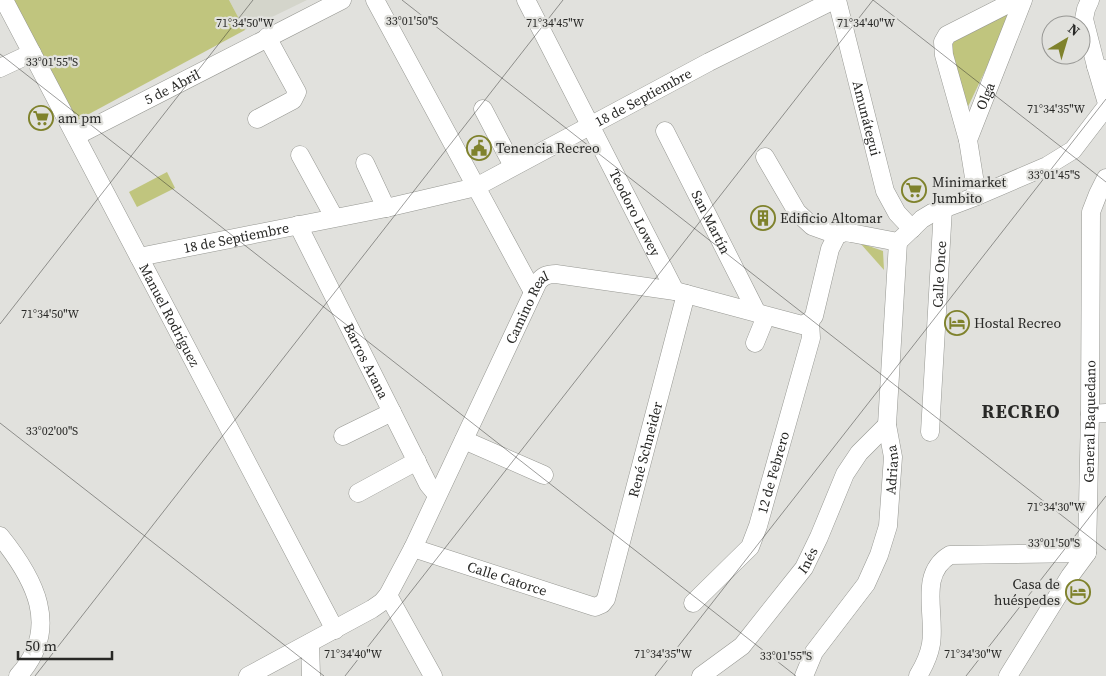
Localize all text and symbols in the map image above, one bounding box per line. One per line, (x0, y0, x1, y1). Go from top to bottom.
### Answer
text: 33°01'50"S (386, 13, 438, 29)
text: 71°34'50"W (216, 15, 274, 31)
text: 71°34'45"W (526, 15, 584, 31)
text: 71°34'40"W (837, 15, 895, 31)
north arrow (1041, 15, 1091, 65)
text: N (1064, 19, 1084, 41)
text: 33°01'55"S (26, 54, 78, 70)
street label: 18 de Septiembre (591, 63, 695, 131)
street label: 5 de Abril (141, 64, 204, 109)
street label: Olga (971, 78, 1000, 113)
street label: Amunátegui (848, 79, 886, 158)
text: 71°34'35"W (1027, 101, 1085, 117)
supermarket icon: am pm (28, 105, 54, 131)
place label: am pm (58, 108, 102, 128)
public building icon: Tenencia Recreo (466, 135, 492, 161)
place label: Tenencia Recreo (496, 138, 600, 158)
street label: Teodoro Lowey (604, 166, 666, 260)
text: 33°01'45"S (1028, 167, 1080, 183)
place label: Minimarket Jumbito (931, 172, 1006, 208)
supermarket icon: Minimarket Jumbito (901, 177, 927, 203)
street label: San Martín (687, 187, 736, 258)
building icon: Edificio Altomar (750, 205, 776, 231)
place label: Edificio Altomar (780, 208, 882, 228)
street label: 18 de Septiembre (182, 217, 291, 258)
street label: Calle Once (927, 240, 951, 308)
street label: Manuel Rodríguez (134, 260, 205, 371)
street label: Camino Real (500, 266, 552, 347)
text: 71°34'50"W (21, 306, 79, 322)
hotel icon: Hostal Recreo (944, 310, 970, 336)
place label: Hostal Recreo (974, 313, 1061, 333)
street label: Barros Arana (339, 320, 394, 403)
street label: General Baquedano (1079, 360, 1100, 483)
district label: RECREO (981, 398, 1061, 424)
street label: René Schneider (623, 399, 667, 499)
text: 33°02'00"S (26, 423, 78, 439)
street label: 12 de Febrero (752, 429, 794, 516)
street label: Adriana (880, 443, 904, 495)
text: 71°34'30"W (1027, 499, 1085, 515)
text: 33°01'50"S (1028, 535, 1080, 551)
street label: Inés (793, 544, 823, 578)
street label: Calle Catorce (465, 556, 550, 601)
place label: Casa de huéspedes (994, 574, 1060, 610)
hotel icon: Casa de huéspedes (1065, 579, 1091, 605)
scale bar (18, 628, 111, 660)
text: 50 m (25, 635, 57, 656)
text: 71°34'40"W (324, 646, 382, 662)
text: 71°34'35"W (634, 646, 692, 662)
text: 71°34'30"W (944, 646, 1002, 662)
text: 33°01'55"S (760, 648, 812, 664)

